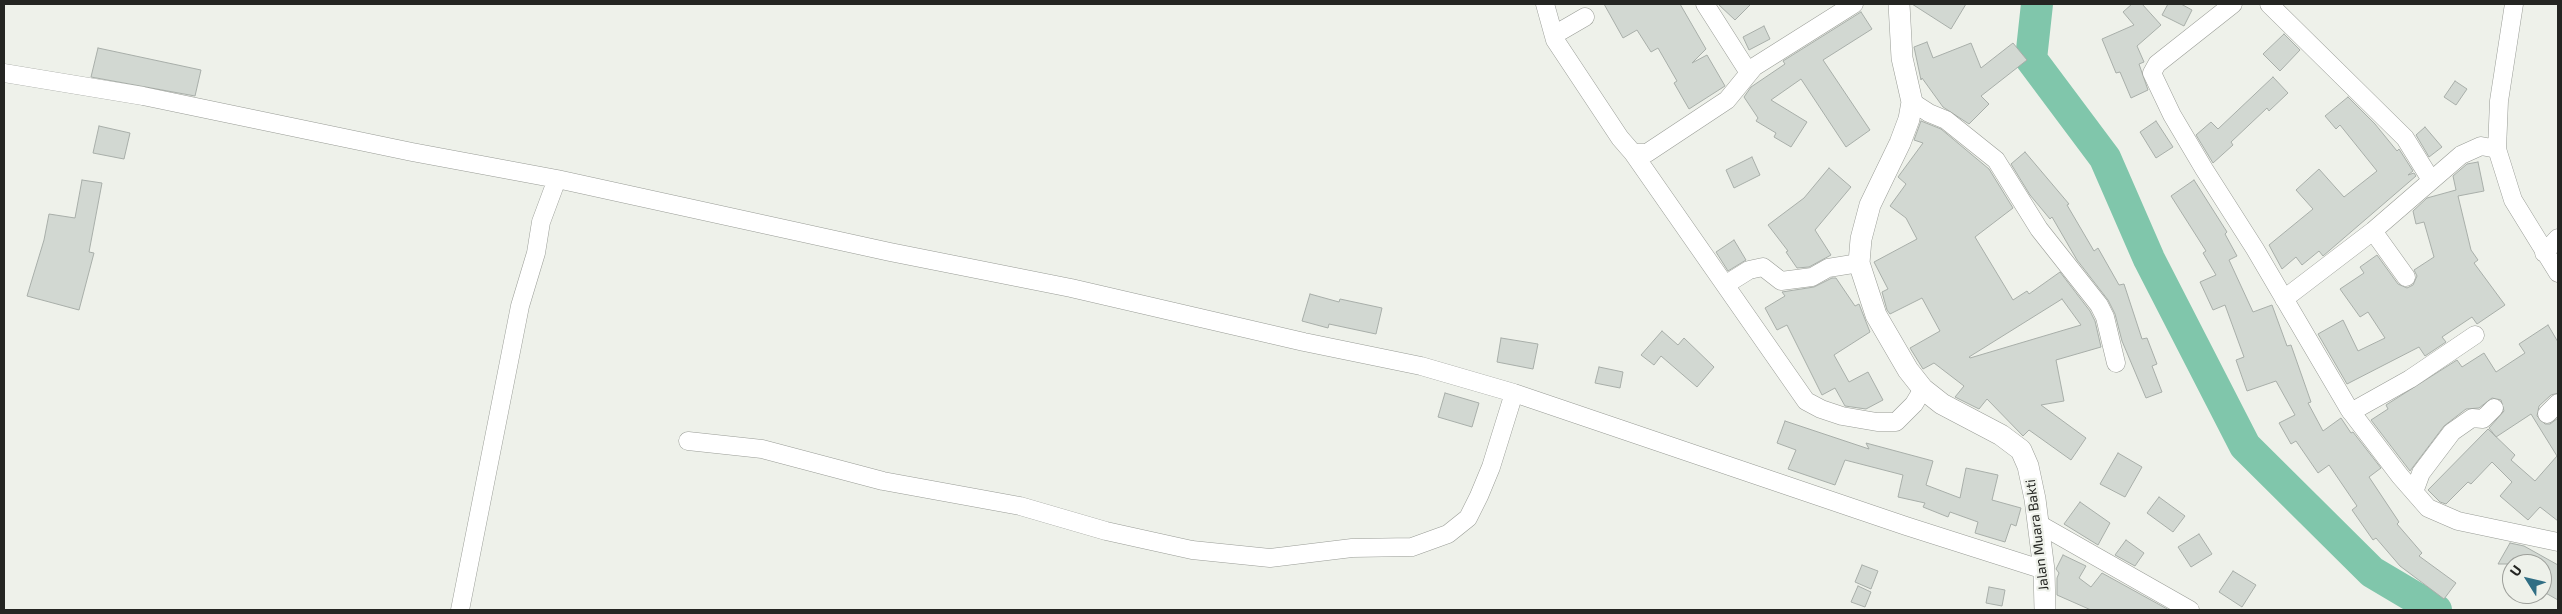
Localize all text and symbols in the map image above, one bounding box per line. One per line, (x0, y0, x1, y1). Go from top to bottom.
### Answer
street label: Jalan Muara Bakti (2022, 478, 2052, 592)
north arrow (2502, 554, 2552, 604)
text: U (2506, 562, 2525, 579)

